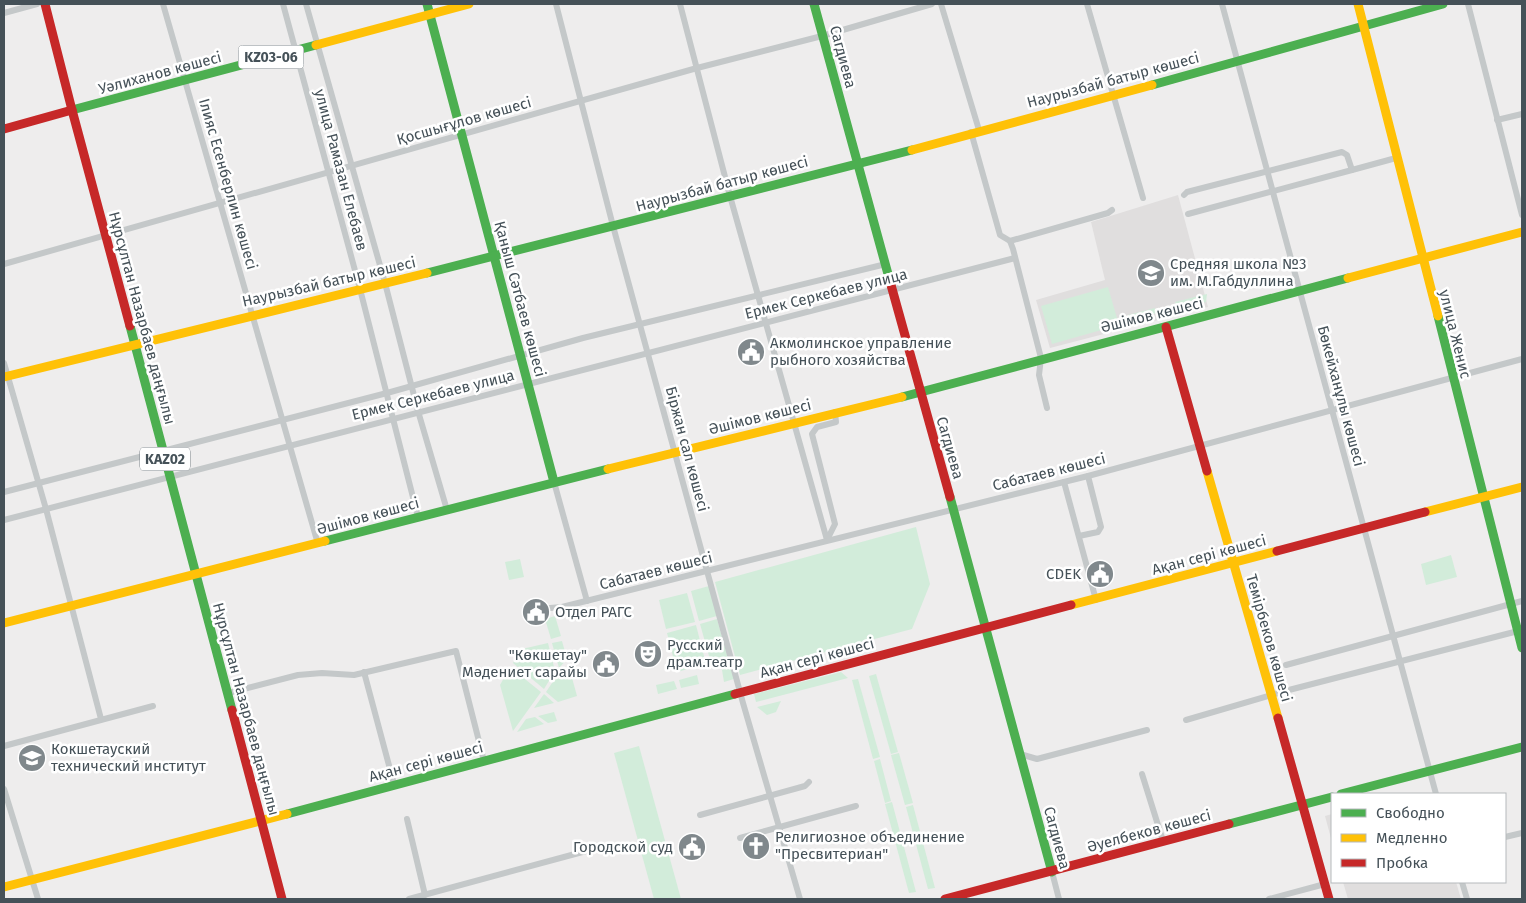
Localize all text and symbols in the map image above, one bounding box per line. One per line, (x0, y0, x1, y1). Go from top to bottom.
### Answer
street label: Сагдиева (826, 24, 860, 90)
road number: KZ03-06 (238, 46, 304, 68)
street label: Уәлиханов көшесі (97, 48, 223, 98)
street label: Наурызбай батыр көшесі (1025, 48, 1201, 112)
street label: улица Рамазан Елебаев (311, 87, 371, 253)
street label: Қосшығұлов көшесі (395, 93, 533, 149)
street label: Ілияс Есенберлин көшесі (195, 96, 261, 272)
street label: Наурызбай батыр көшесі (634, 152, 810, 216)
street label: Нұрсұлтан Назарбаев даңғылы (105, 210, 179, 426)
street label: Қаныш Сәтбаев көшесі (491, 219, 549, 379)
street label: Наурызбай батыр көшесі (240, 253, 418, 311)
place label: Средняя школа №3 им. М.Габдуллина (1170, 255, 1306, 290)
school or university icon: Средняя школа №3 им. М.Габдуллина (1136, 258, 1166, 288)
street label: Ермек Серкебаев улица (743, 265, 909, 323)
street label: улица Женис (1435, 288, 1475, 380)
street label: Әшімов көшесі (1099, 294, 1205, 336)
street label: Бөкейханұлы көшесі (1314, 324, 1368, 468)
place label: Акмолинское управление рыбного хозяйства (770, 334, 952, 369)
public building icon: Акмолинское управление рыбного хозяйства (736, 337, 766, 367)
street label: Ермек Серкебаев улица (350, 366, 516, 424)
street label: Біржан сал көшесі (662, 384, 712, 514)
street label: Әшімов көшесі (707, 396, 813, 438)
street label: Сагдиева (933, 415, 967, 481)
road number: KАZ02 (140, 448, 190, 470)
street label: Сабатаев көшесі (991, 449, 1107, 495)
street label: Әшімов көшесі (315, 494, 421, 538)
street label: Ақан сері көшесі (1150, 531, 1268, 579)
street label: Сабатаев көшесі (598, 548, 714, 594)
public building icon: CDEK (1085, 559, 1115, 589)
place label: CDEK (1046, 565, 1081, 583)
street label: Темірбеков көшесі (1242, 572, 1296, 704)
public building icon: Отдел РАГС (521, 597, 551, 627)
street label: Нұрсұлтан Назарбаев даңғылы (209, 601, 283, 817)
place label: Отдел РАГС (555, 603, 633, 621)
street label: Ақан сері көшесі (758, 634, 876, 682)
place label: Русский драм.театр (667, 636, 743, 671)
theatre icon: Русский драм.театр (633, 639, 663, 669)
place label: "Көкшетау" Мәдениет сарайы (462, 646, 587, 681)
public building icon: "Көкшетау" Мәдениет сарайы (591, 649, 621, 679)
street label: Ақан сері көшесі (367, 738, 485, 786)
place label: Кокшетауский технический институт (51, 740, 206, 775)
school or university icon: Кокшетауский технический институт (17, 743, 47, 773)
legend (1331, 793, 1506, 883)
text: Свободно (1376, 804, 1445, 822)
street label: Сагдиева (1040, 805, 1074, 871)
street label: Әуелбеков көшесі (1085, 806, 1213, 856)
place label: Религиозное объединение "Пресвитериан" (775, 828, 965, 863)
text: Медленно (1376, 829, 1448, 847)
church icon: Религиозное объединение "Пресвитериан" (741, 831, 771, 861)
public building icon: Городской суд (677, 832, 707, 862)
place label: Городской суд (573, 838, 673, 856)
text: Пробка (1376, 854, 1428, 872)

